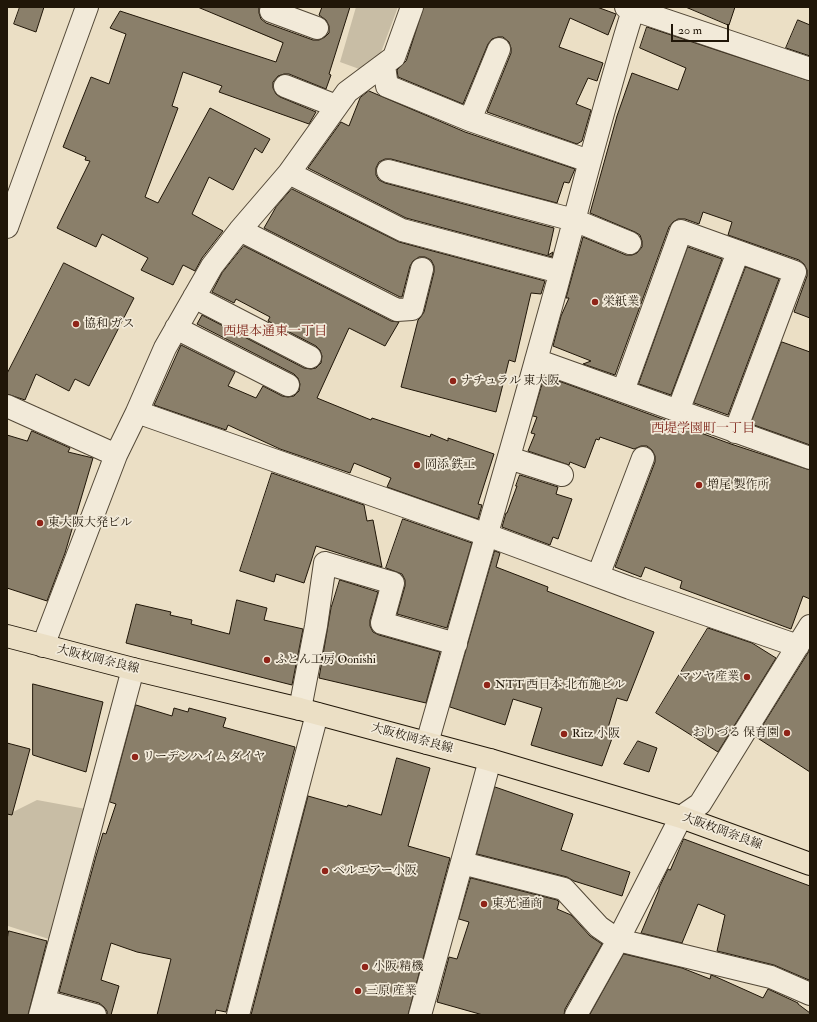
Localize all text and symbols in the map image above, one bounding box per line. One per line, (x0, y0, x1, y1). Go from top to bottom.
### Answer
scale bar (673, 16, 731, 42)
text: 20 m (678, 23, 702, 38)
place label: 栄紙業 (603, 295, 639, 309)
marker: 栄紙業 (590, 297, 600, 307)
place label: 協和 ガス (84, 317, 135, 331)
marker: 協和 ガス (71, 319, 81, 329)
district label: 西堤本通東一丁目 (223, 324, 327, 340)
place label: ナチュラル 東大阪 (461, 374, 560, 388)
marker: ナチュラル 東大阪 (448, 376, 458, 386)
district label: 西堤学園町一丁目 (651, 421, 755, 437)
place label: 岡添 鉄工 (425, 458, 476, 472)
marker: 岡添 鉄工 (412, 460, 422, 470)
place label: 増尾 製作所 (707, 478, 770, 492)
marker: 増尾 製作所 (694, 480, 704, 490)
place label: 東大阪大発ビル (48, 516, 132, 530)
marker: 東大阪大発ビル (35, 518, 45, 528)
street label: 大阪枚岡奈良線 (56, 643, 140, 677)
place label: ふとん工房 Oonishi (275, 653, 376, 667)
marker: ふとん工房 Oonishi (262, 655, 272, 665)
place label: マツヤ産業 (679, 670, 739, 684)
marker: マツヤ産業 (742, 672, 752, 682)
place label: NTT 西日本 北布施ビル (495, 678, 625, 692)
marker: NTT 西日本 北布施ビル (482, 680, 492, 690)
street label: 大阪枚岡奈良線 (370, 721, 454, 757)
place label: おりづる 保育園 (692, 726, 779, 740)
place label: Ritz 小阪 (572, 727, 620, 741)
marker: おりづる 保育園 (782, 728, 792, 738)
marker: Ritz 小阪 (559, 729, 569, 739)
place label: リーデンハイム ダイヤ (143, 750, 266, 764)
marker: リーデンハイム ダイヤ (130, 752, 140, 762)
street label: 大阪枚岡奈良線 (680, 811, 764, 853)
place label: ベルエアー小阪 (333, 864, 417, 878)
marker: ベルエアー小阪 (320, 866, 330, 876)
place label: 東光 通商 (492, 897, 543, 911)
marker: 東光 通商 (479, 899, 489, 909)
place label: 小阪 精機 (373, 960, 424, 974)
marker: 小阪 精機 (360, 962, 370, 972)
place label: 三原 産業 (366, 984, 417, 998)
marker: 三原 産業 (353, 986, 363, 996)

